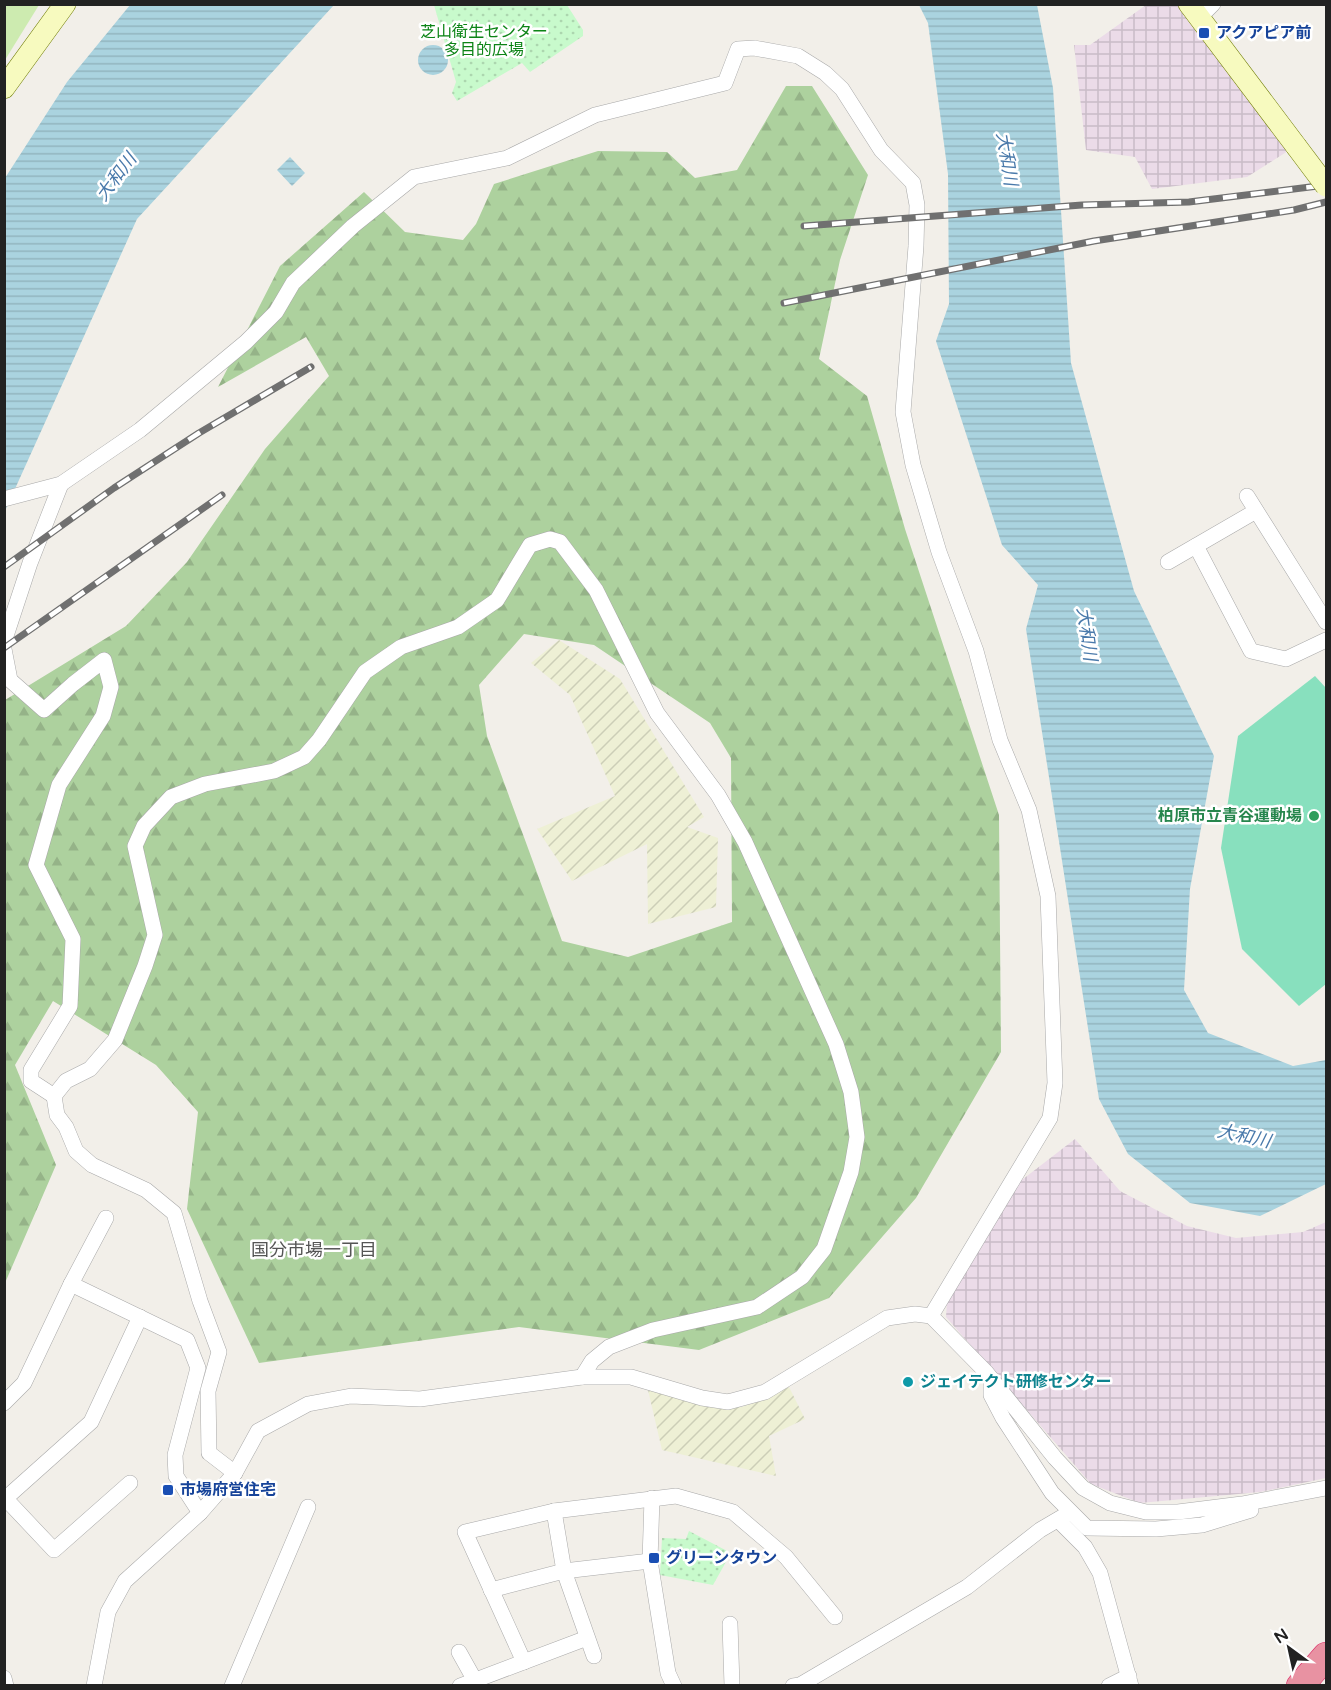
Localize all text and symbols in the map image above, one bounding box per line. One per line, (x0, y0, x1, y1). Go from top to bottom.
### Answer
park label: 芝山衛生センター 多目的広場 (420, 22, 548, 60)
place label: アクアピア前 (1216, 23, 1311, 43)
marker: アクアピア前 (1197, 26, 1211, 40)
water label: 大和川 (992, 131, 1022, 189)
water label: 大和川 (91, 147, 142, 205)
water label: 大和川 (1072, 606, 1102, 664)
place label: 柏原市立青谷運動場 (1158, 806, 1302, 826)
marker: 柏原市立青谷運動場 (1307, 809, 1321, 823)
water label: 大和川 (1215, 1120, 1275, 1153)
district label: 国分市場一丁目 (251, 1239, 377, 1261)
place label: ジェイテクト研修センター (920, 1372, 1112, 1392)
marker: ジェイテクト研修センター (901, 1375, 915, 1389)
place label: 市場府営住宅 (180, 1480, 276, 1500)
marker: 市場府営住宅 (161, 1483, 175, 1497)
place label: グリーンタウン (666, 1548, 777, 1568)
marker: グリーンタウン (647, 1551, 661, 1565)
north arrow (1259, 1618, 1319, 1678)
text: N (1271, 1624, 1292, 1648)

